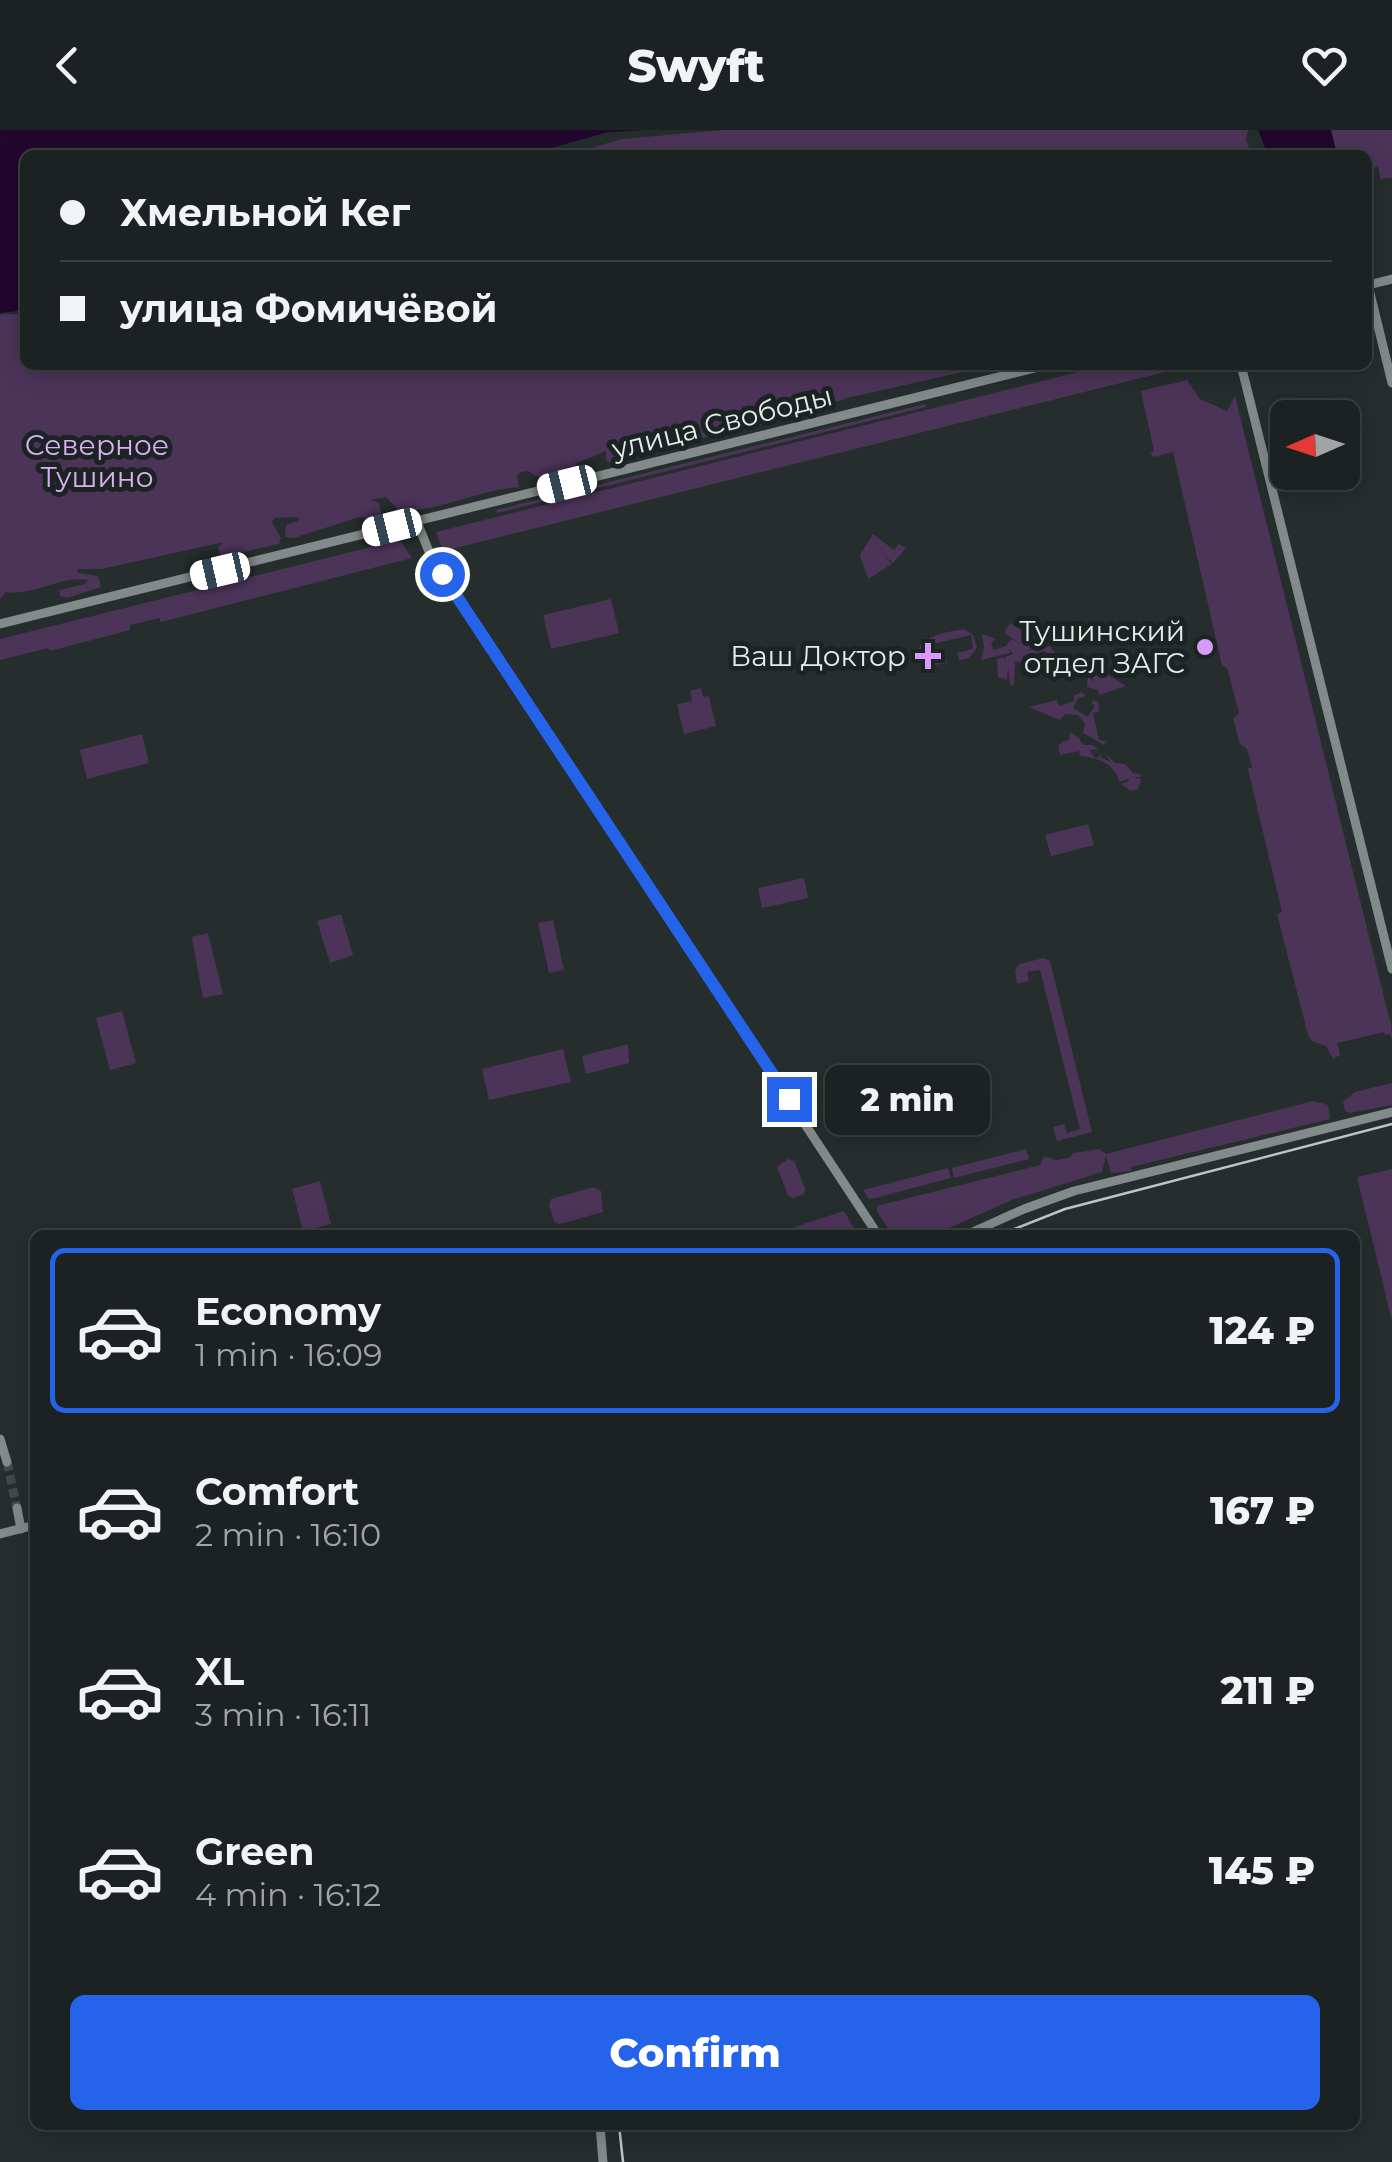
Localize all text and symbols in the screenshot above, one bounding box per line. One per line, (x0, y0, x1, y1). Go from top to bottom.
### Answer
icon: back (40, 38, 95, 93)
text: Swyft (627, 38, 765, 93)
icon: heart (1297, 38, 1352, 93)
text: Хмельной Кег (120, 189, 410, 236)
text: улица Фомичёвой (120, 285, 498, 332)
street label: улица Свободы (607, 378, 836, 466)
north arrow (1270, 400, 1360, 490)
map controls (1270, 400, 1360, 490)
park label: Северное Тушино (25, 428, 169, 494)
car (534, 462, 600, 506)
car (359, 505, 425, 549)
car (187, 550, 253, 592)
route start (420, 552, 465, 597)
place label: Тушинский отдел ЗАГС (1019, 614, 1185, 680)
marker: Тушинский отдел ЗАГС (1194, 636, 1216, 658)
place label: Ваш Доктор (730, 639, 906, 673)
marker: Ваш Доктор (915, 643, 941, 669)
callout: 2 min (824, 1064, 989, 1134)
route end (767, 1077, 812, 1122)
text: 2 min (860, 1080, 955, 1119)
icon: car (75, 1286, 165, 1376)
text: Economy (195, 1288, 381, 1335)
text: 124 ₽ (1209, 1307, 1315, 1354)
text: 1 min · 16:09 (195, 1335, 382, 1374)
icon: car (75, 1466, 165, 1556)
text: Comfort (195, 1468, 359, 1515)
text: 167 ₽ (1210, 1487, 1315, 1534)
text: 2 min · 16:10 (195, 1515, 381, 1554)
icon: car (75, 1646, 165, 1736)
text: XL (195, 1648, 244, 1695)
text: 211 ₽ (1220, 1667, 1315, 1714)
text: 3 min · 16:11 (195, 1695, 371, 1734)
icon: car (75, 1826, 165, 1916)
text: Green (195, 1828, 315, 1875)
text: 145 ₽ (1209, 1847, 1315, 1894)
text: 4 min · 16:12 (195, 1875, 381, 1914)
button: Confirm (70, 1995, 1320, 2110)

